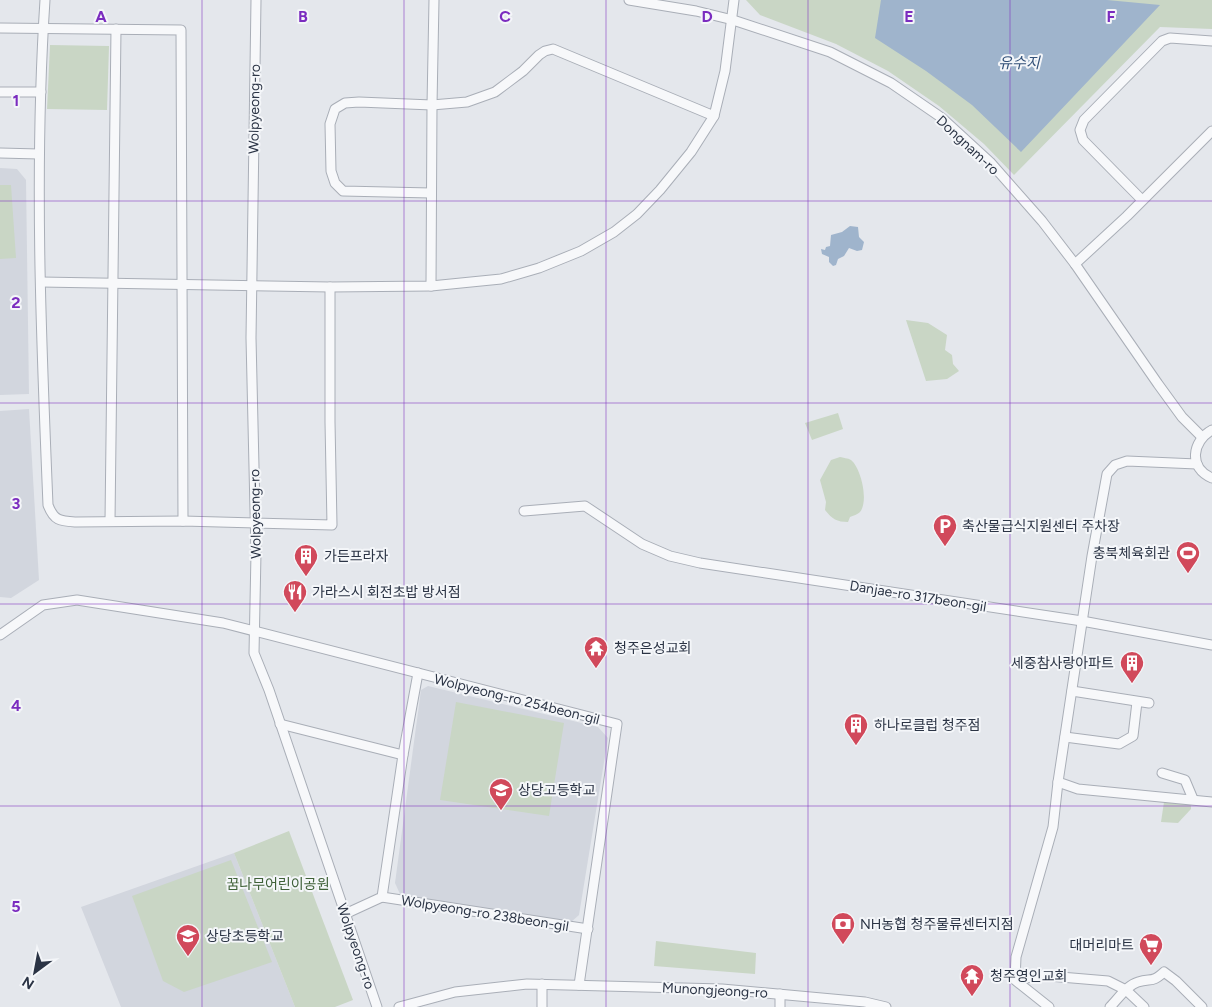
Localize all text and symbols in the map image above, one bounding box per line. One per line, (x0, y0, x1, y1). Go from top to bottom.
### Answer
text: A (95, 7, 107, 26)
text: B (298, 7, 308, 26)
text: C (499, 7, 511, 26)
text: D (701, 7, 713, 26)
text: E (904, 7, 914, 26)
text: F (1107, 7, 1116, 26)
water label: 유수지 (998, 54, 1041, 72)
street label: Wolpyeong-ro (245, 64, 264, 154)
text: 1 (13, 91, 19, 110)
street label: Dongnam-ro (933, 112, 1002, 179)
text: 2 (11, 293, 21, 312)
street label: Wolpyeong-ro (246, 469, 265, 559)
text: 3 (12, 494, 21, 513)
parking icon: 축산물급식지원센터 주차장 (932, 513, 958, 547)
place label: 축산물급식지원센터 주차장 (962, 518, 1120, 535)
sports icon: 충북체육회관 (1175, 540, 1201, 574)
building icon: 가든프라자 (293, 543, 319, 577)
place label: 충북체육회관 (1093, 545, 1170, 562)
place label: 가든프라자 (324, 548, 389, 565)
street label: Danjae-ro 317beon-gil (848, 577, 988, 616)
restaurant icon: 가라스시 회전초밥 방서점 (282, 579, 308, 613)
place label: 가라스시 회전초밥 방서점 (312, 584, 461, 601)
temple icon: 청주은성교회 (583, 635, 609, 669)
place label: 청주은성교회 (614, 640, 691, 657)
building icon: 세중참사랑아파트 (1119, 650, 1145, 684)
place label: 세중참사랑아파트 (1011, 655, 1114, 672)
street label: Wolpyeong-ro 254beon-gil (432, 671, 601, 728)
text: 4 (11, 696, 21, 715)
building icon: 하나로클럽 청주점 (843, 712, 869, 746)
place label: 하나로클럽 청주점 (874, 717, 981, 734)
school or university icon: 상당고등학교 (488, 777, 514, 811)
place label: 상당고등학교 (518, 782, 595, 799)
park label: 꿈나무어린이공원 (226, 876, 330, 893)
street label: Wolpyeong-ro 238beon-gil (400, 892, 570, 935)
text: 5 (11, 897, 21, 916)
street label: Wolpyeong-ro (333, 901, 378, 991)
bank icon: NH농협 청주물류센터지점 (830, 911, 856, 945)
place label: NH농협 청주물류센터지점 (860, 916, 1014, 933)
school or university icon: 상당초등학교 (175, 923, 201, 957)
place label: 상당초등학교 (206, 928, 283, 945)
supermarket icon: 대머리마트 (1138, 932, 1164, 966)
place label: 대머리마트 (1070, 937, 1134, 954)
north arrow (10, 947, 60, 997)
temple icon: 청주영인교회 (959, 963, 985, 997)
place label: 청주영인교회 (990, 968, 1067, 985)
text: N (19, 973, 37, 993)
street label: Munongjeong-ro (662, 979, 768, 1002)

